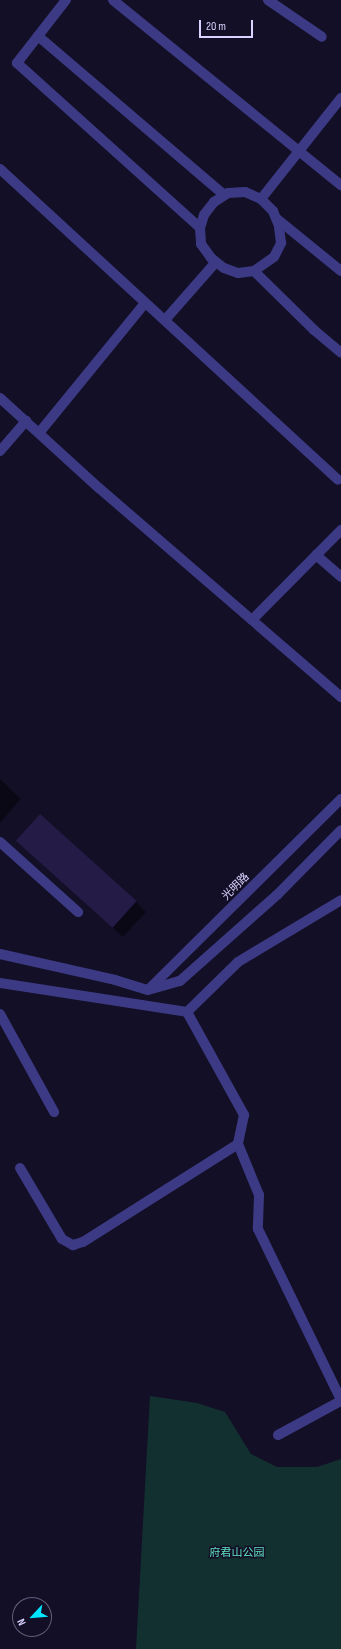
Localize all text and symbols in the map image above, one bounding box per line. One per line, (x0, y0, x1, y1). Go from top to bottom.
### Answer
scale bar (201, 12, 255, 38)
text: 20 m (206, 19, 226, 34)
street label: 光明路 (220, 871, 252, 903)
park label: 府君山公园 (210, 1546, 264, 1560)
north arrow (12, 1597, 52, 1637)
text: N (15, 1617, 29, 1628)

